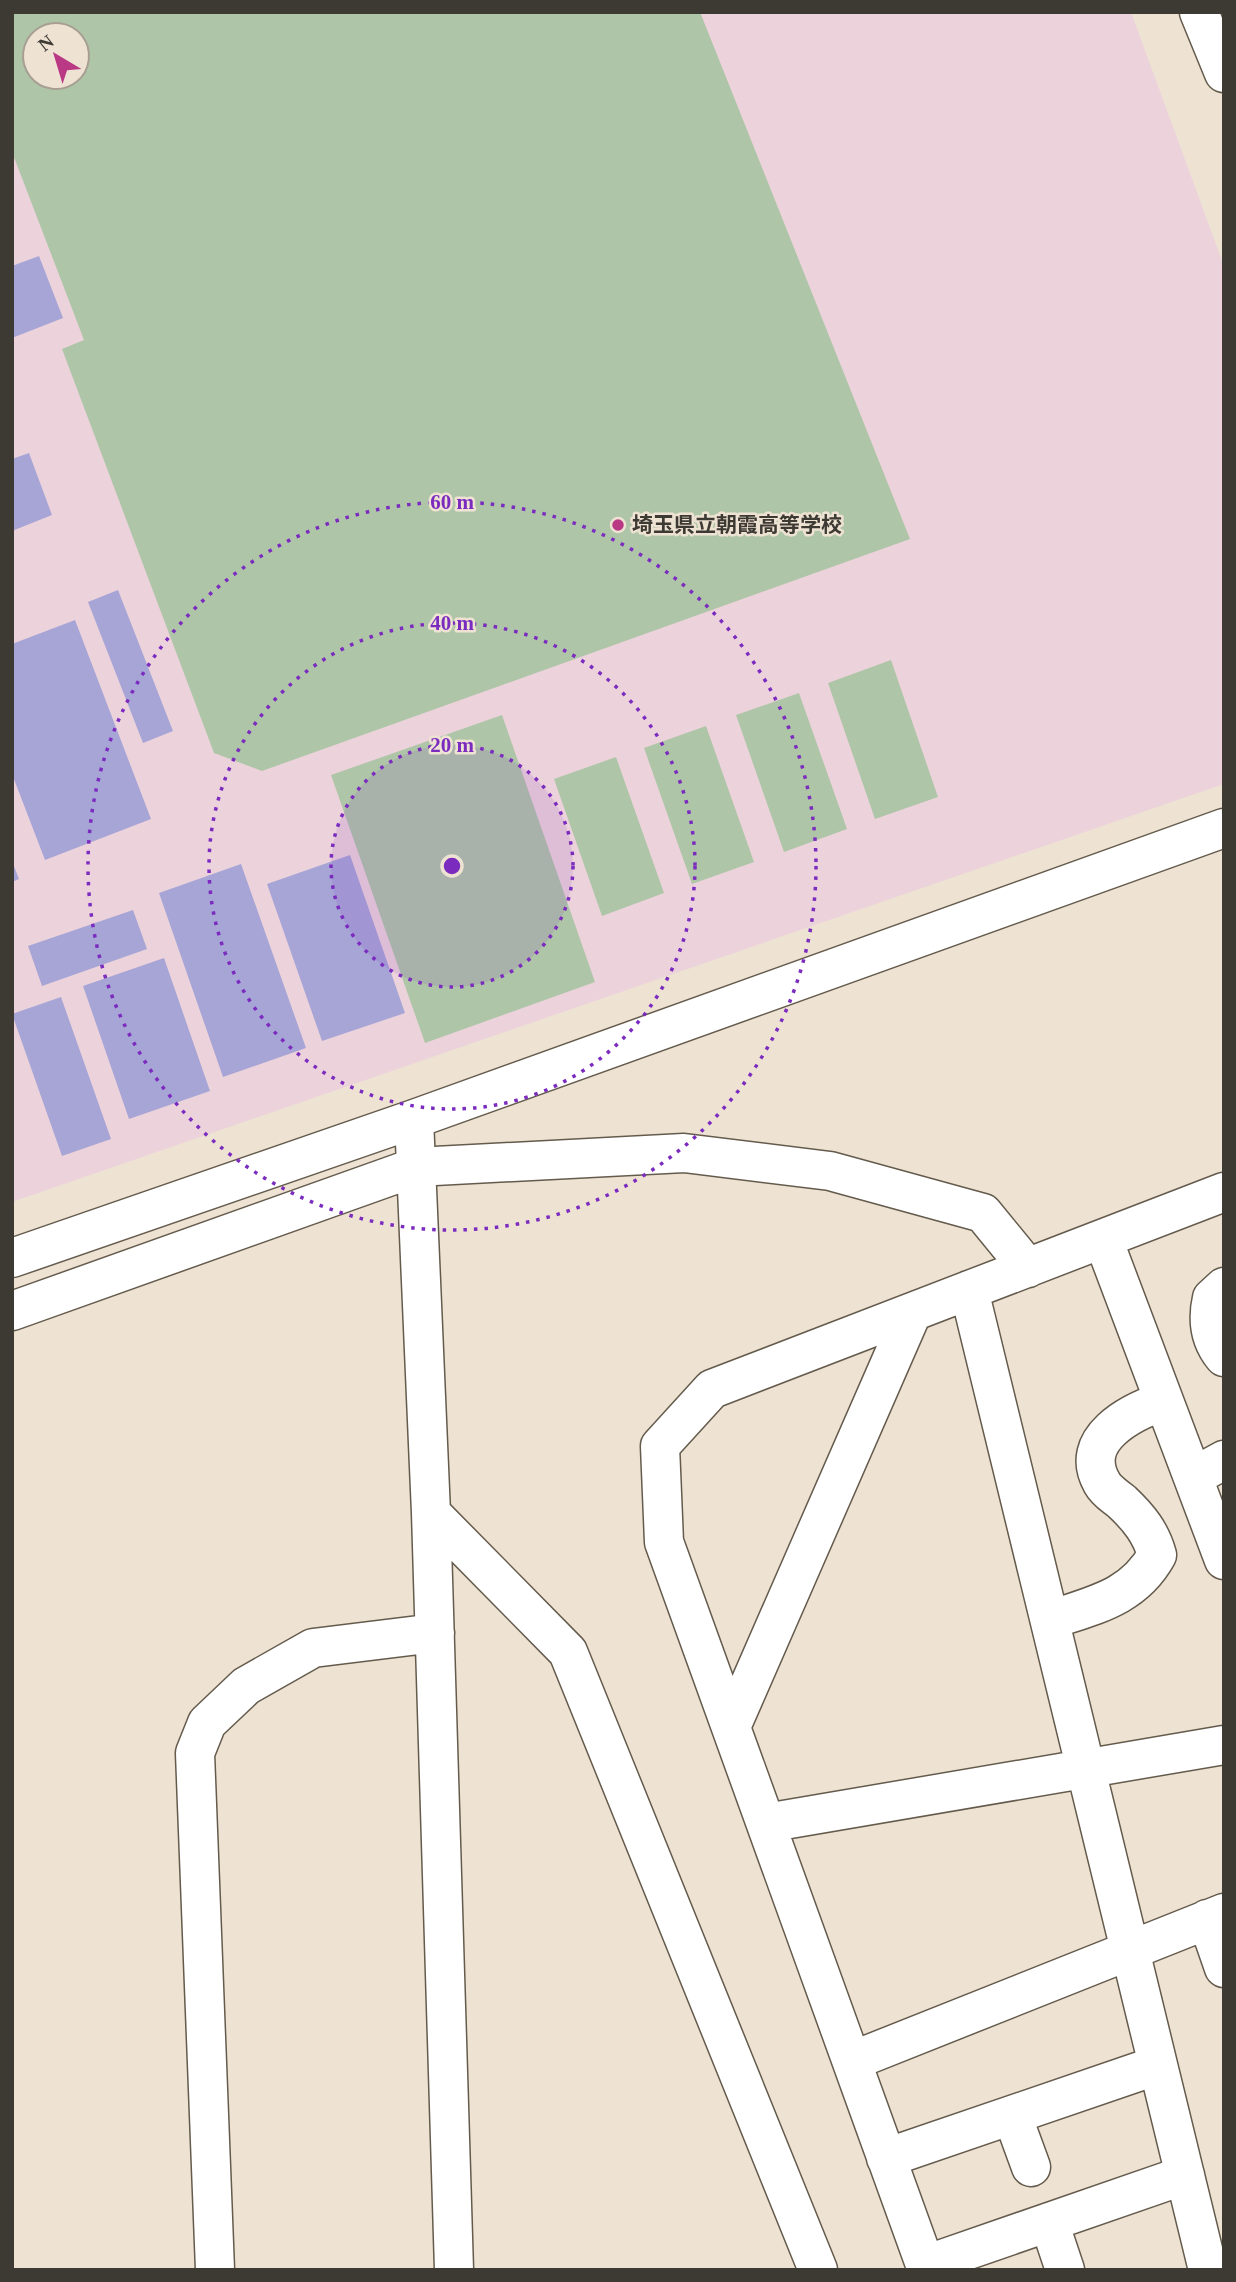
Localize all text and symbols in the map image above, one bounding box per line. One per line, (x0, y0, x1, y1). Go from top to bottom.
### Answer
north arrow (21, 21, 91, 91)
text: N (34, 30, 58, 55)
text: 60 m (430, 490, 474, 514)
place label: 埼玉県立朝霞高等学校 (632, 513, 842, 537)
marker: 埼玉県立朝霞高等学校 (610, 517, 626, 533)
text: 40 m (430, 611, 474, 635)
text: 20 m (430, 733, 474, 757)
centre of rings (440, 854, 464, 878)

